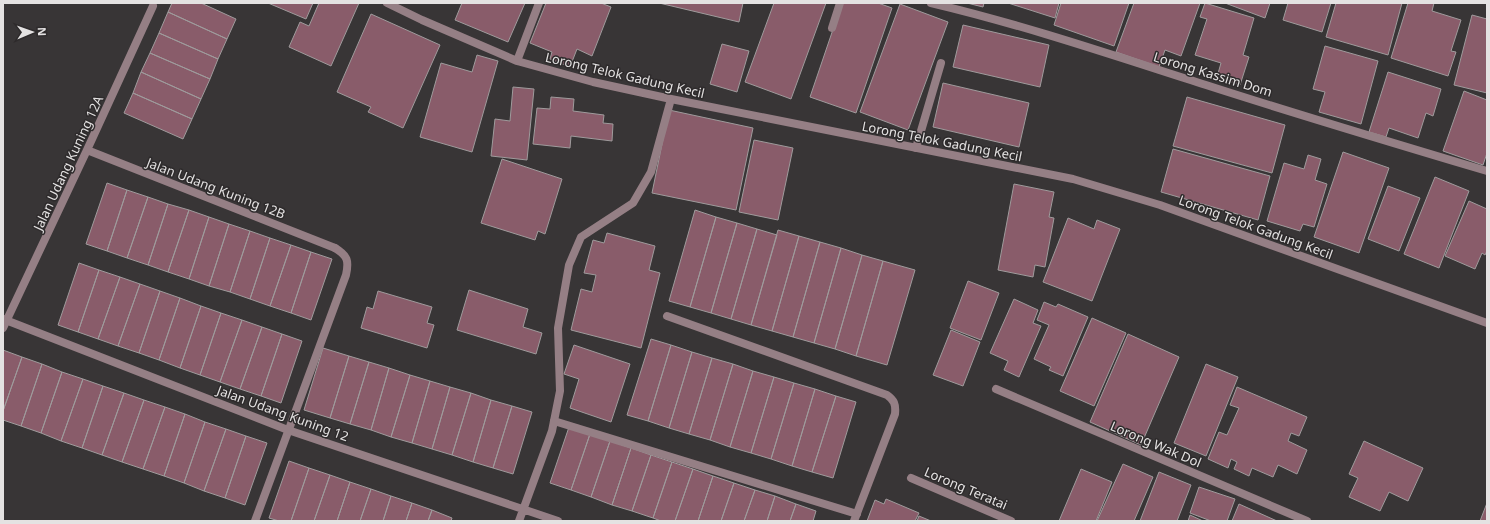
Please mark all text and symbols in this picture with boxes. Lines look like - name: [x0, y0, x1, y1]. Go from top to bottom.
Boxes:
- north arrow: [12, 12, 52, 52]
- text: N: [35, 27, 50, 36]
- street label: Lorong Kassim Dom: [1151, 47, 1275, 101]
- street label: Lorong Telok Gadung Kecil: [544, 48, 706, 102]
- street label: Jalan Udang Kuning 12A: [28, 92, 108, 235]
- street label: Lorong Telok Gadung Kecil: [860, 117, 1024, 165]
- street label: Jalan Udang Kuning 12B: [142, 152, 288, 223]
- street label: Lorong Telok Gadung Kecil: [1176, 191, 1336, 263]
- street label: Jalan Udang Kuning 12: [213, 380, 351, 445]
- street label: Lorong Wak Dol: [1108, 417, 1204, 471]
- street label: Lorong Teratai: [922, 462, 1010, 514]

